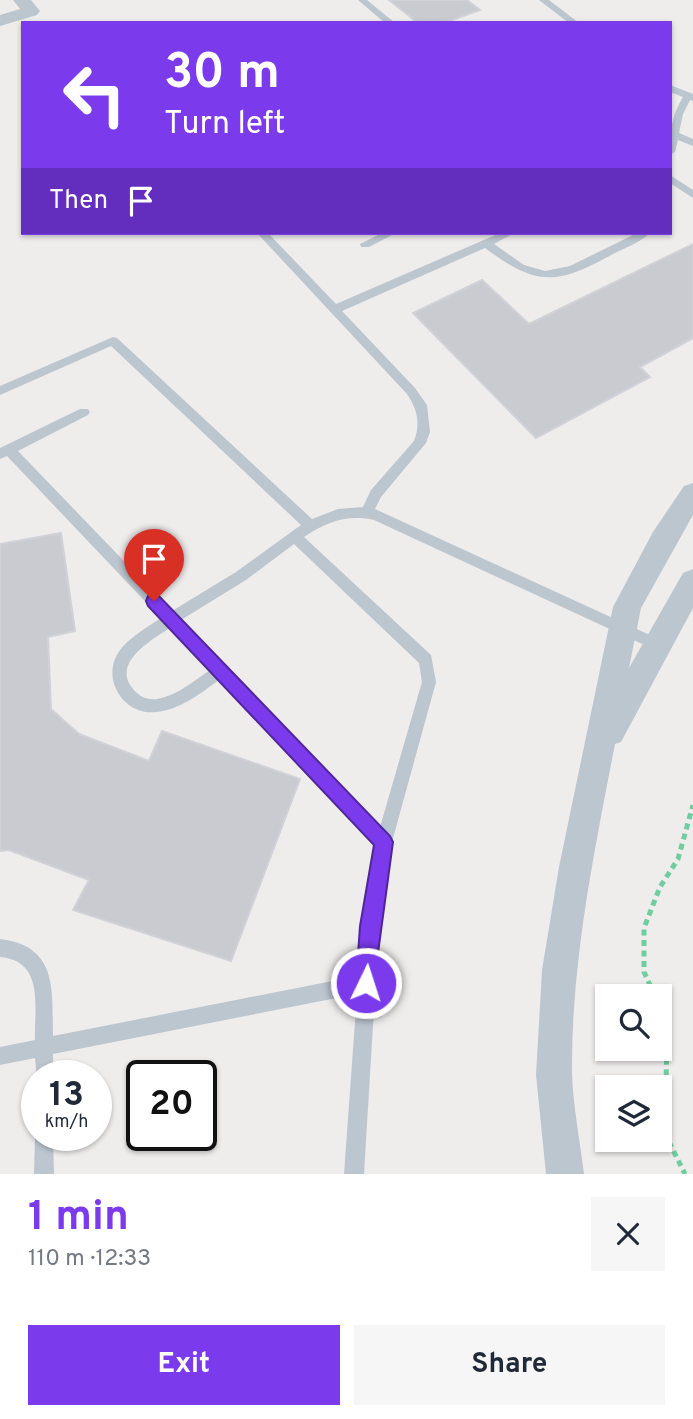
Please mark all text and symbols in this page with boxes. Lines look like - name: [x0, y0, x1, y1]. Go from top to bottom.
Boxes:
- text: 30 m: [164, 44, 280, 106]
- icon: left: [49, 49, 140, 140]
- text: Turn left: [164, 105, 285, 145]
- icon: arrive: [122, 182, 160, 220]
- text: Then: [49, 185, 108, 218]
- pin: [124, 529, 184, 601]
- icon: arrive: [135, 540, 173, 578]
- position arrow: [329, 946, 403, 1020]
- map controls: [595, 984, 672, 1152]
- button: search: [595, 984, 672, 1061]
- speed limit sign: 20: [126, 1060, 217, 1151]
- text: 13: [49, 1074, 84, 1118]
- button: layers: [595, 1075, 672, 1152]
- text: km/h: [45, 1111, 88, 1134]
- text: 1 min: [28, 1192, 129, 1245]
- button: close: [591, 1197, 665, 1271]
- text: 110 m · 12:33: [28, 1245, 151, 1274]
- button: Exit: [28, 1325, 340, 1405]
- button: Share: [354, 1325, 665, 1405]

